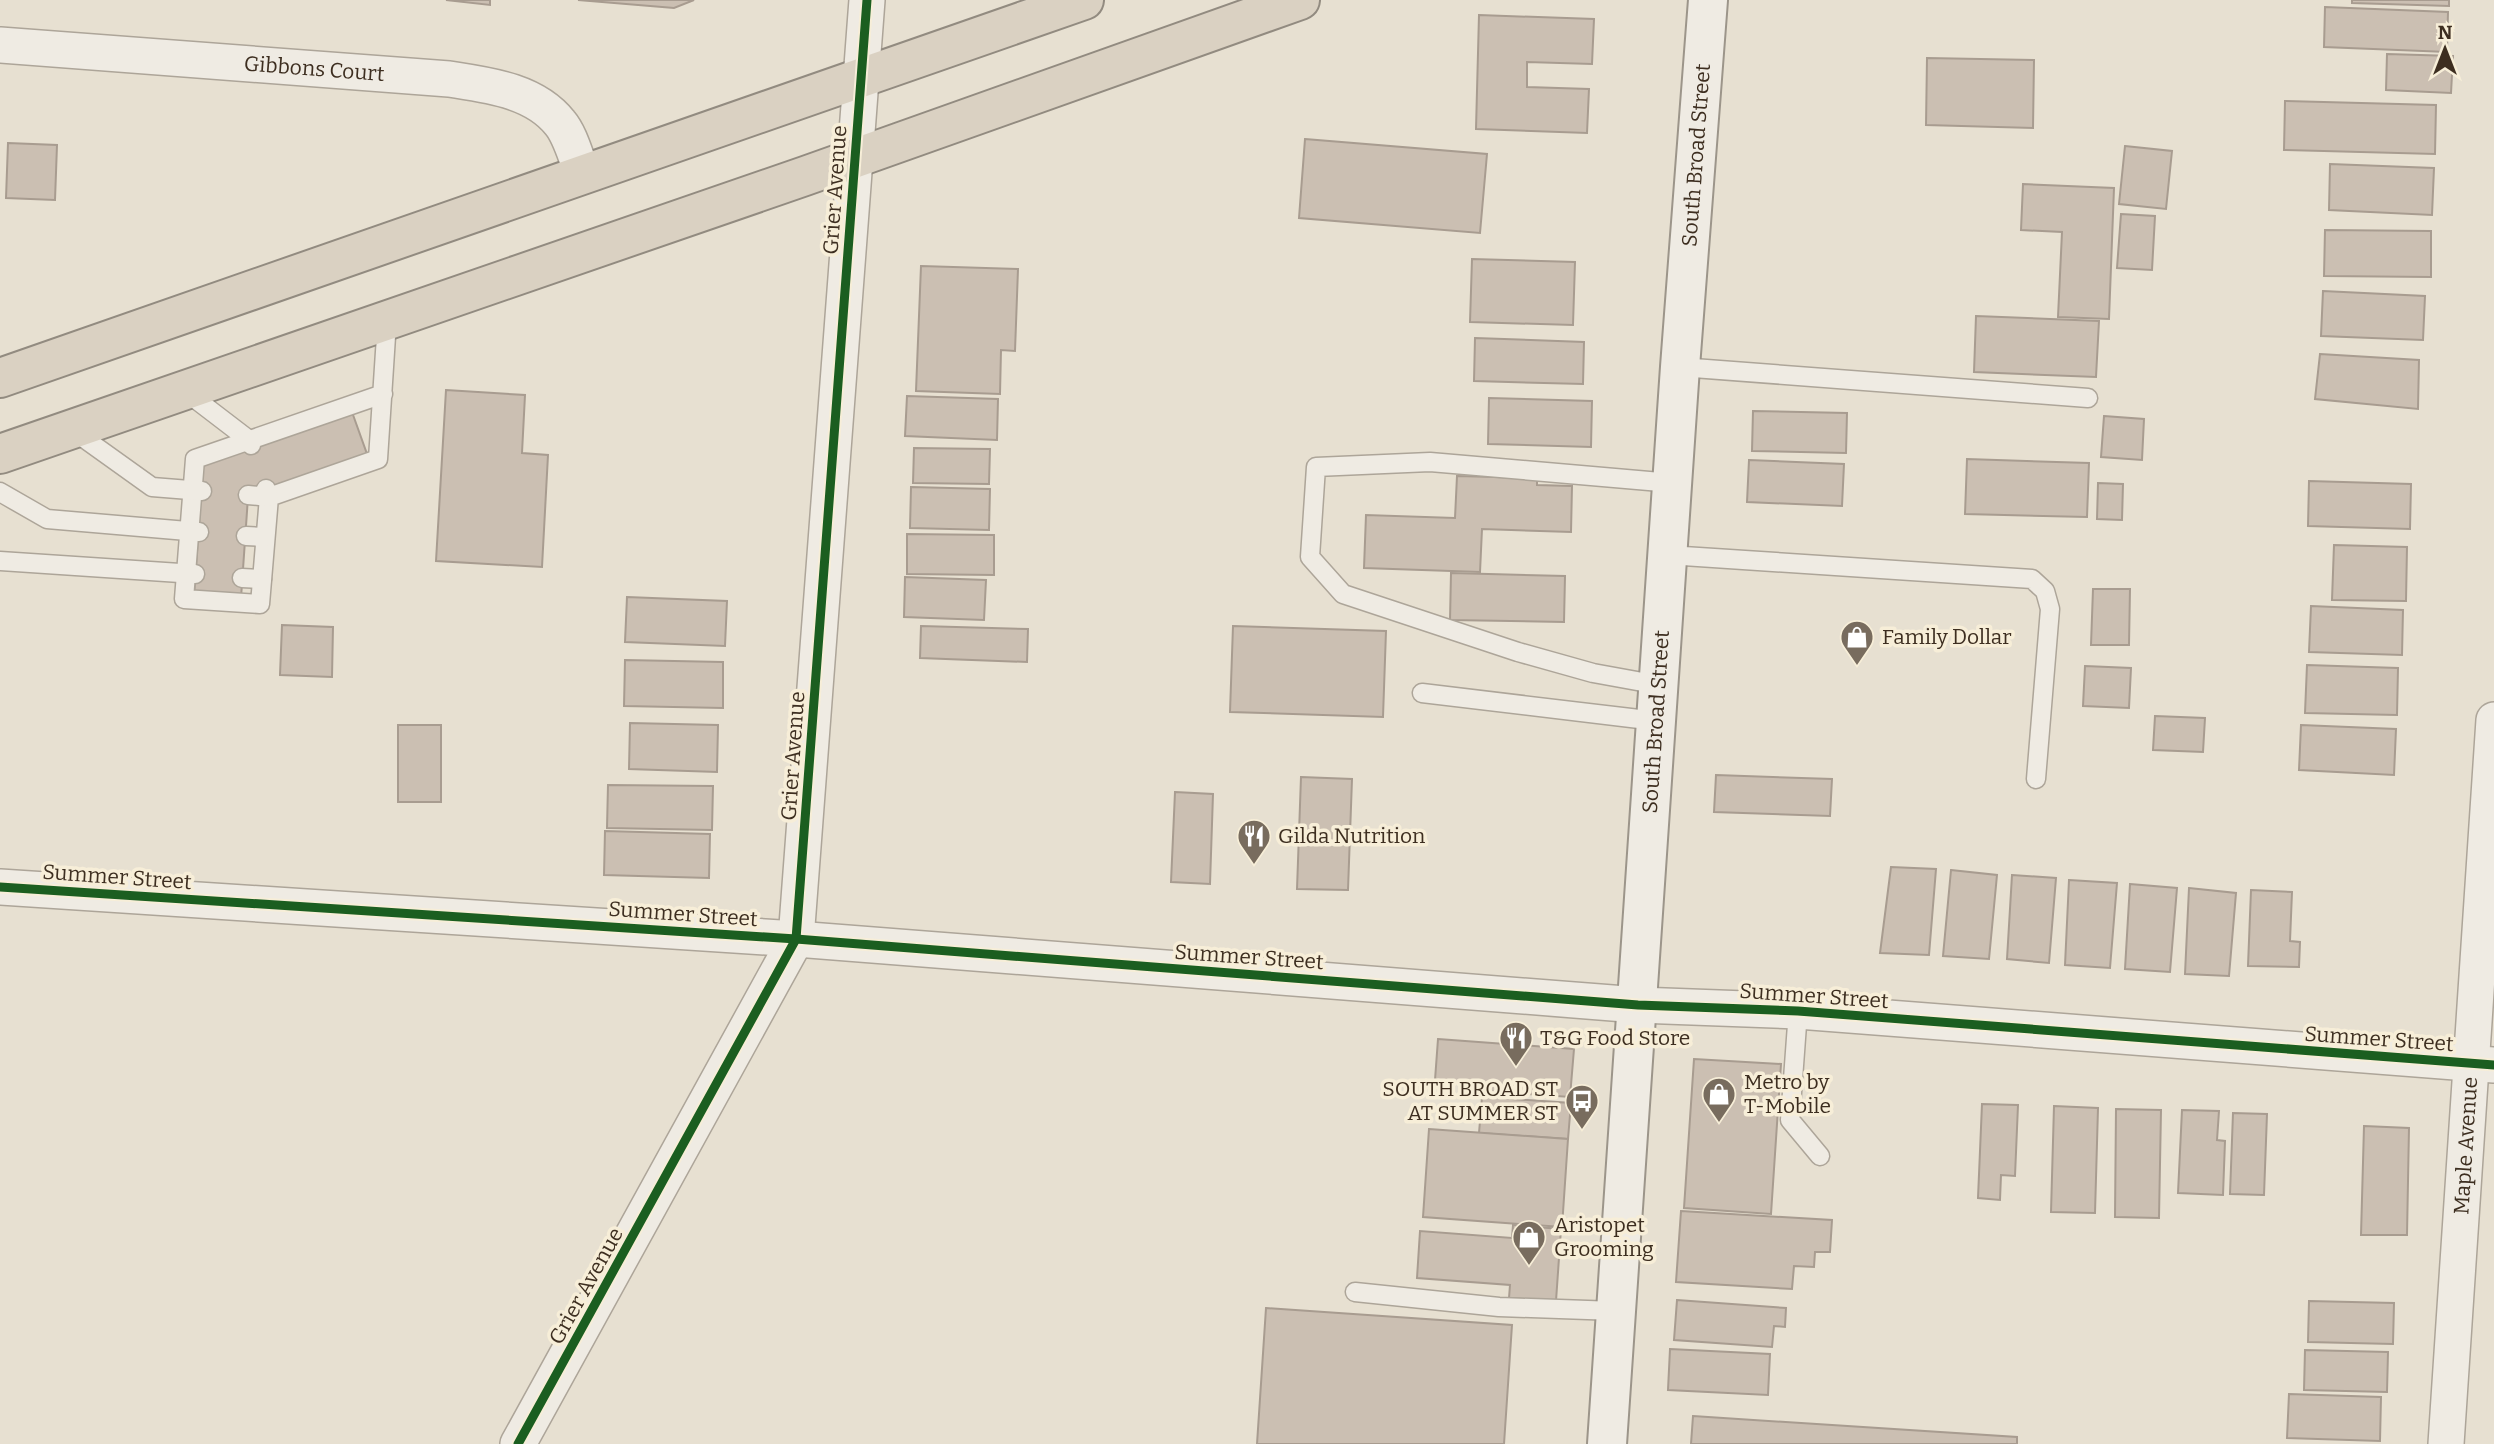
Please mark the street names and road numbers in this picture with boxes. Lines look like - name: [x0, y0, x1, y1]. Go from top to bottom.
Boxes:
- street label: Gibbons Court: [243, 51, 386, 87]
- street label: South Broad Street: [1676, 62, 1716, 248]
- street label: Grier Avenue: [818, 124, 852, 256]
- street label: South Broad Street: [1637, 629, 1675, 814]
- street label: Grier Avenue: [776, 690, 810, 822]
- street label: Summer Street: [41, 859, 193, 895]
- street label: Summer Street: [607, 896, 759, 932]
- street label: Summer Street: [1173, 939, 1325, 975]
- street label: Summer Street: [1738, 978, 1890, 1014]
- street label: Summer Street: [2303, 1021, 2455, 1057]
- street label: Maple Avenue: [2448, 1076, 2483, 1215]
- street label: Grier Avenue: [543, 1223, 629, 1349]

